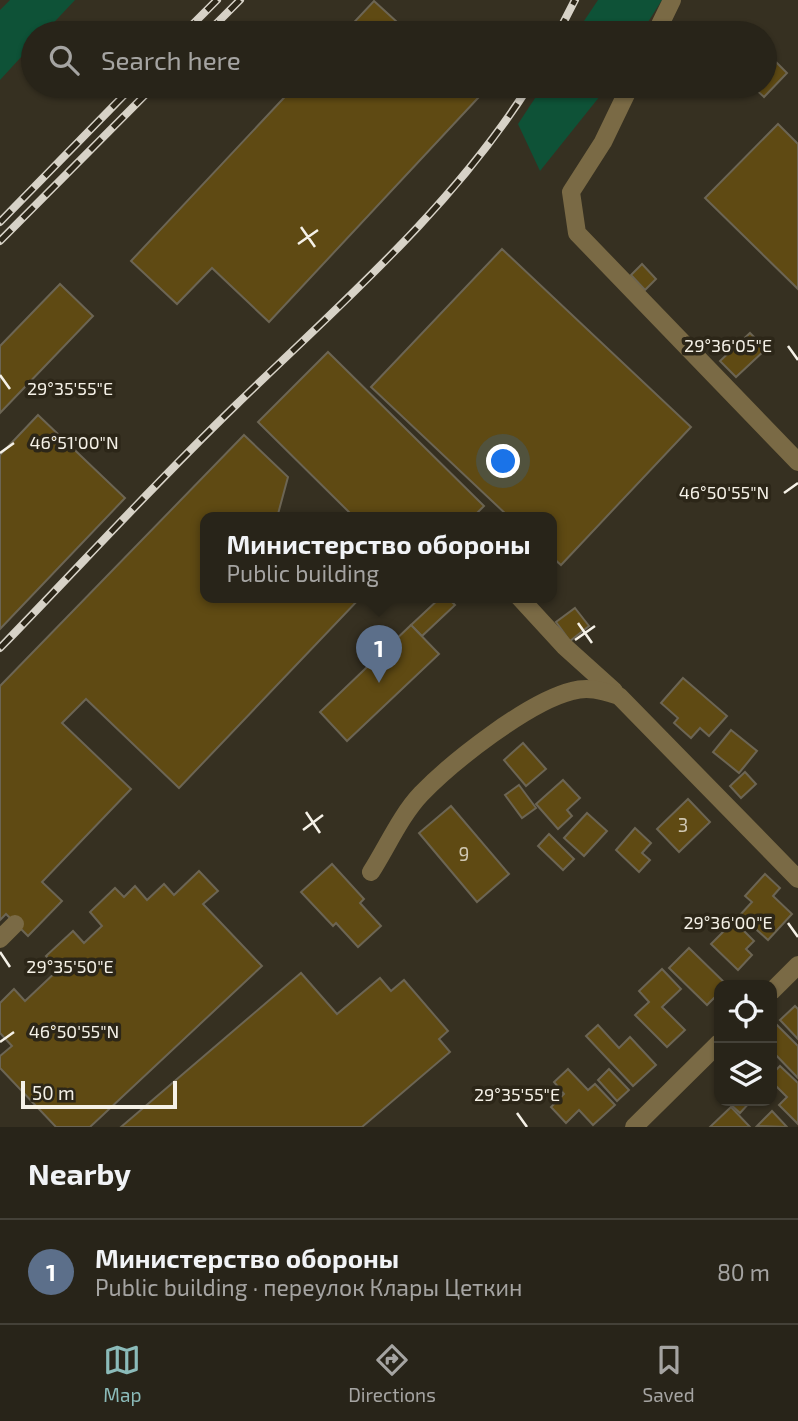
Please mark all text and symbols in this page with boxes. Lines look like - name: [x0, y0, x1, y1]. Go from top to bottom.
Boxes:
- search box: [21, 21, 777, 98]
- icon: search: [45, 41, 83, 79]
- text: Search here: [101, 44, 241, 75]
- text: 29°36'05"E: [684, 334, 772, 356]
- text: 29°35'55"E: [27, 377, 113, 399]
- text: 46°51'00"N: [29, 431, 119, 453]
- your location: [486, 444, 520, 478]
- text: 46°50'55"N: [679, 481, 769, 503]
- popup: [200, 512, 557, 603]
- text: Министерство обороны: [226, 528, 531, 559]
- text: Public building: [226, 559, 379, 587]
- pin: 1: [356, 625, 402, 683]
- house number: 3: [678, 813, 688, 836]
- house number: 9: [459, 842, 469, 865]
- text: 29°36'00"E: [683, 911, 773, 933]
- text: 29°35'50"E: [26, 955, 114, 977]
- map controls: [714, 980, 777, 1106]
- button: locate: [714, 980, 777, 1043]
- text: 46°50'55"N: [29, 1020, 119, 1042]
- button: layers: [714, 1043, 777, 1106]
- scale bar: [21, 1078, 177, 1110]
- text: 50 m: [32, 1081, 75, 1104]
- text: 29°35'55"E: [474, 1083, 560, 1105]
- text: Nearby: [28, 1155, 131, 1191]
- text: Министерство обороны: [95, 1242, 399, 1273]
- text: 1: [46, 1258, 56, 1286]
- text: 80 m: [717, 1258, 770, 1286]
- text: Public building · переулок Клары Цеткин: [95, 1273, 522, 1301]
- tab: Map: [103, 1341, 141, 1406]
- tab: Directions: [348, 1341, 436, 1406]
- tab: Saved: [642, 1341, 695, 1406]

